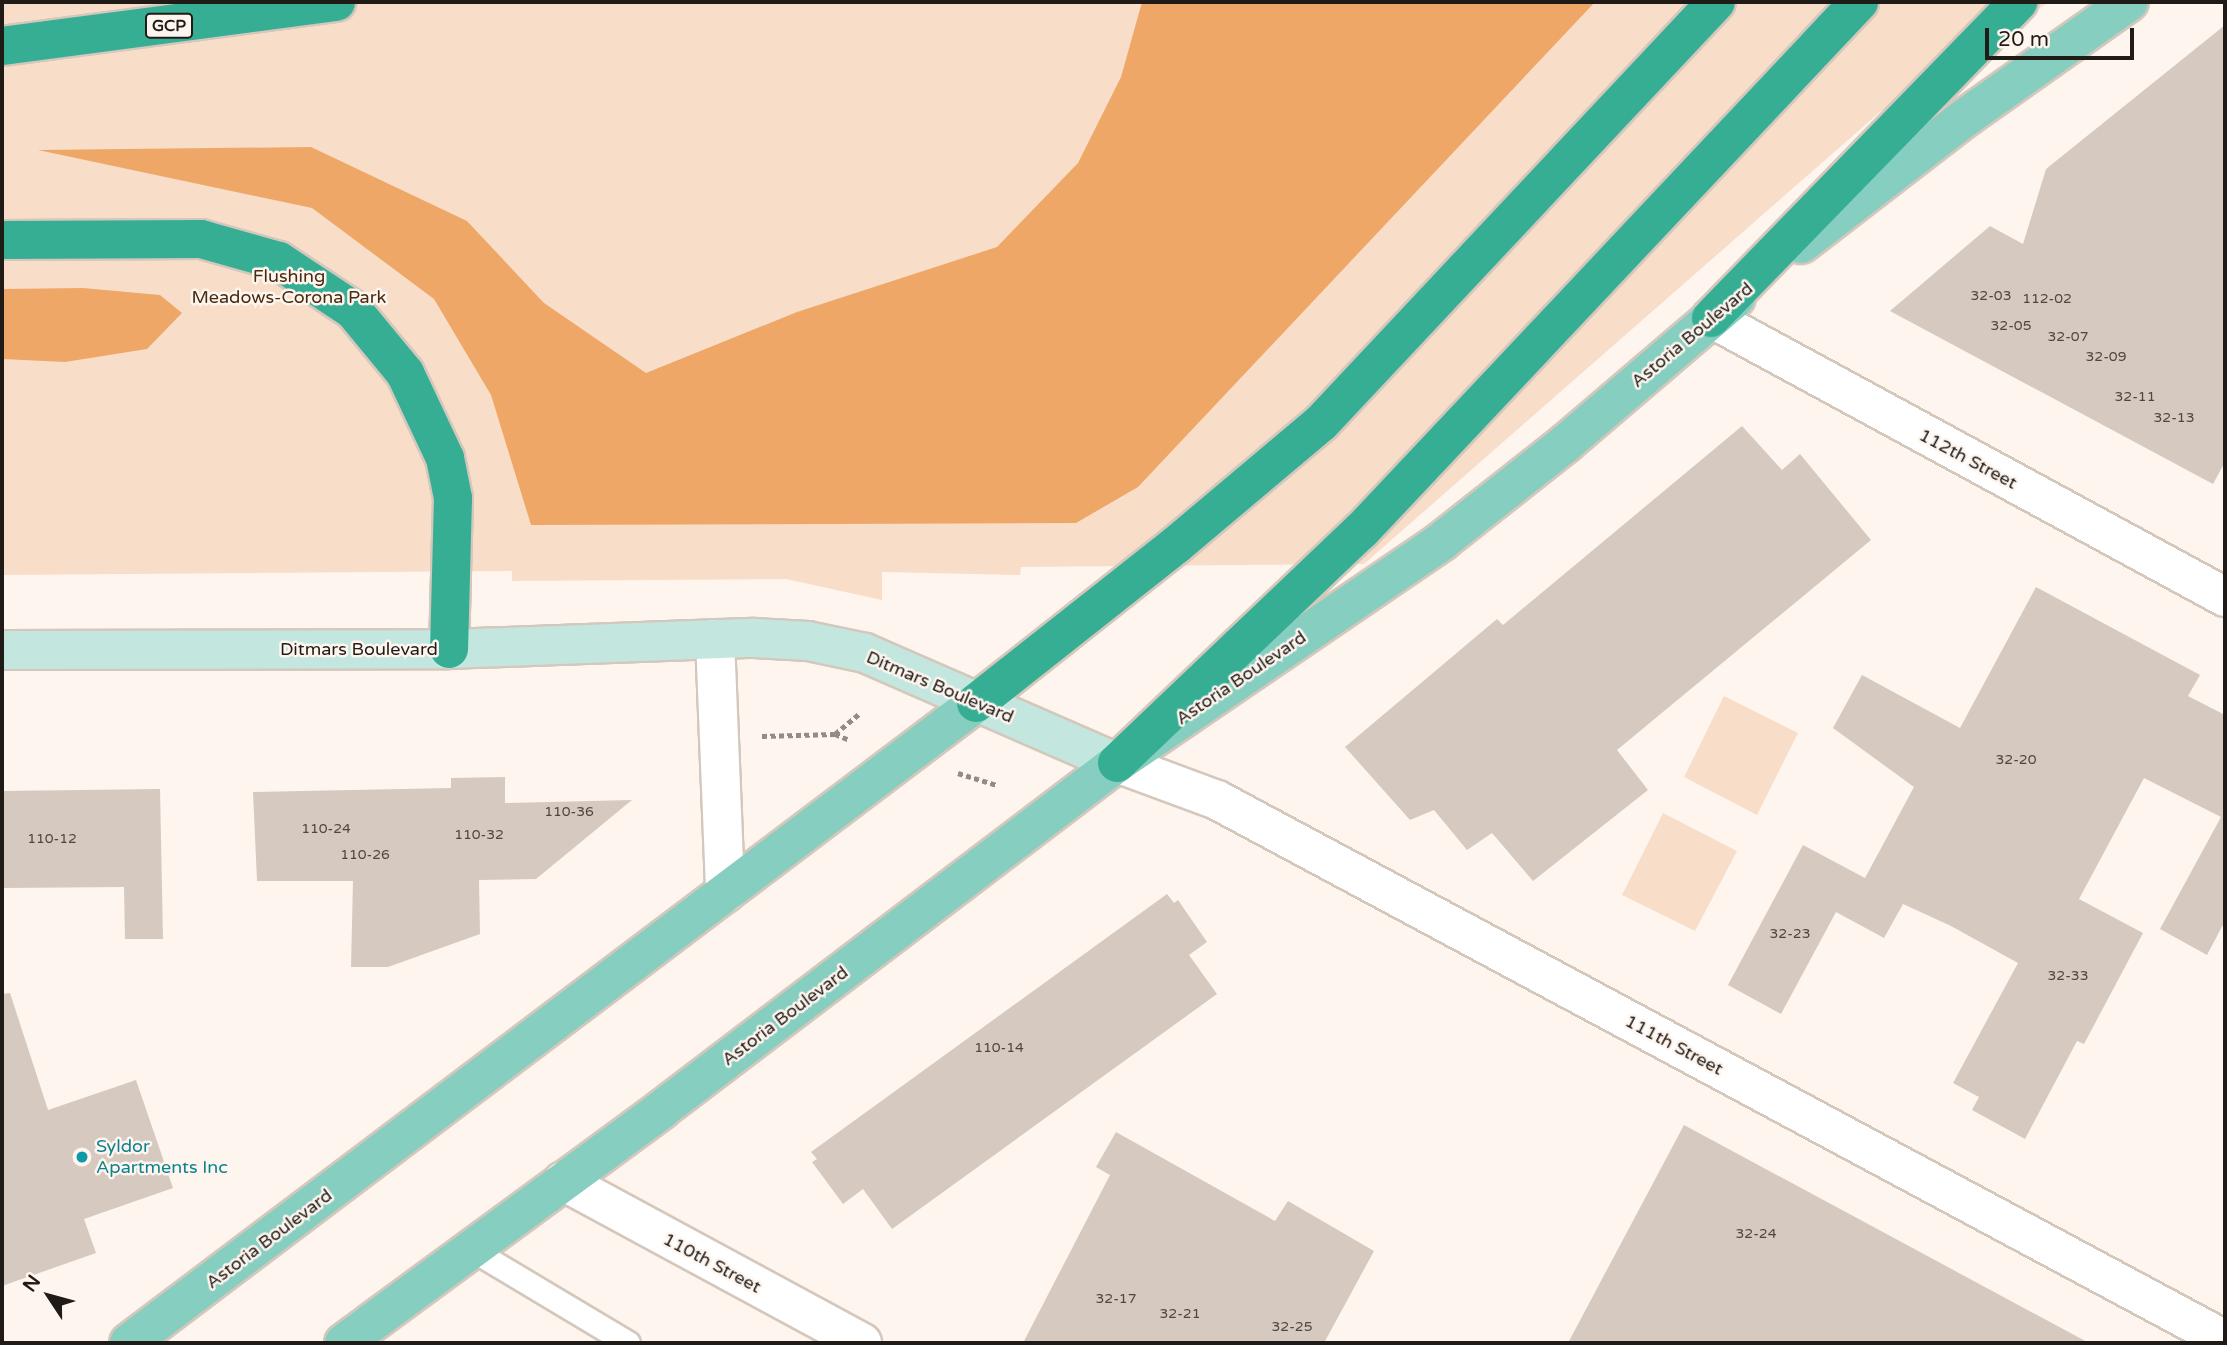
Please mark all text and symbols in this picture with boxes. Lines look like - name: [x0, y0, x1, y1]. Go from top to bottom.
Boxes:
- road number: GCP: [144, 14, 194, 38]
- scale bar: [1989, 14, 2138, 58]
- text: 20 m: [1998, 27, 2049, 52]
- park label: Flushing Meadows-Corona Park: [192, 266, 386, 308]
- street label: Astoria Boulevard: [1627, 278, 1757, 392]
- house number: 32-03: [1971, 288, 2011, 304]
- house number: 112-02: [2022, 291, 2072, 307]
- house number: 32-05: [1991, 318, 2031, 334]
- house number: 32-07: [2048, 329, 2088, 345]
- house number: 32-09: [2086, 349, 2126, 365]
- house number: 32-11: [2115, 389, 2155, 405]
- house number: 32-13: [2154, 410, 2194, 426]
- street label: 112th Street: [1915, 424, 2021, 494]
- street label: Astoria Boulevard: [1172, 626, 1310, 730]
- street label: Ditmars Boulevard: [280, 638, 438, 660]
- street label: Ditmars Boulevard: [863, 646, 1017, 728]
- house number: 32-20: [1996, 752, 2036, 768]
- house number: 110-36: [544, 804, 594, 820]
- house number: 110-24: [301, 821, 351, 837]
- house number: 110-32: [454, 827, 504, 843]
- house number: 110-12: [27, 831, 77, 847]
- house number: 110-26: [340, 847, 390, 863]
- house number: 32-23: [1770, 926, 1810, 942]
- street label: Astoria Boulevard: [718, 962, 852, 1070]
- house number: 32-33: [2048, 968, 2088, 984]
- street label: 111th Street: [1621, 1010, 1727, 1080]
- house number: 110-14: [974, 1040, 1024, 1056]
- place label: Syldor Apartments Inc: [96, 1136, 228, 1178]
- marker: Syldor Apartments Inc: [74, 1149, 90, 1165]
- street label: Astoria Boulevard: [202, 1185, 336, 1293]
- house number: 32-24: [1736, 1226, 1776, 1242]
- street label: 110th Street: [659, 1228, 765, 1298]
- north arrow: [14, 1261, 84, 1331]
- text: N: [19, 1271, 45, 1296]
- house number: 32-17: [1096, 1291, 1136, 1307]
- house number: 32-21: [1160, 1306, 1200, 1322]
- house number: 32-25: [1272, 1319, 1312, 1335]

